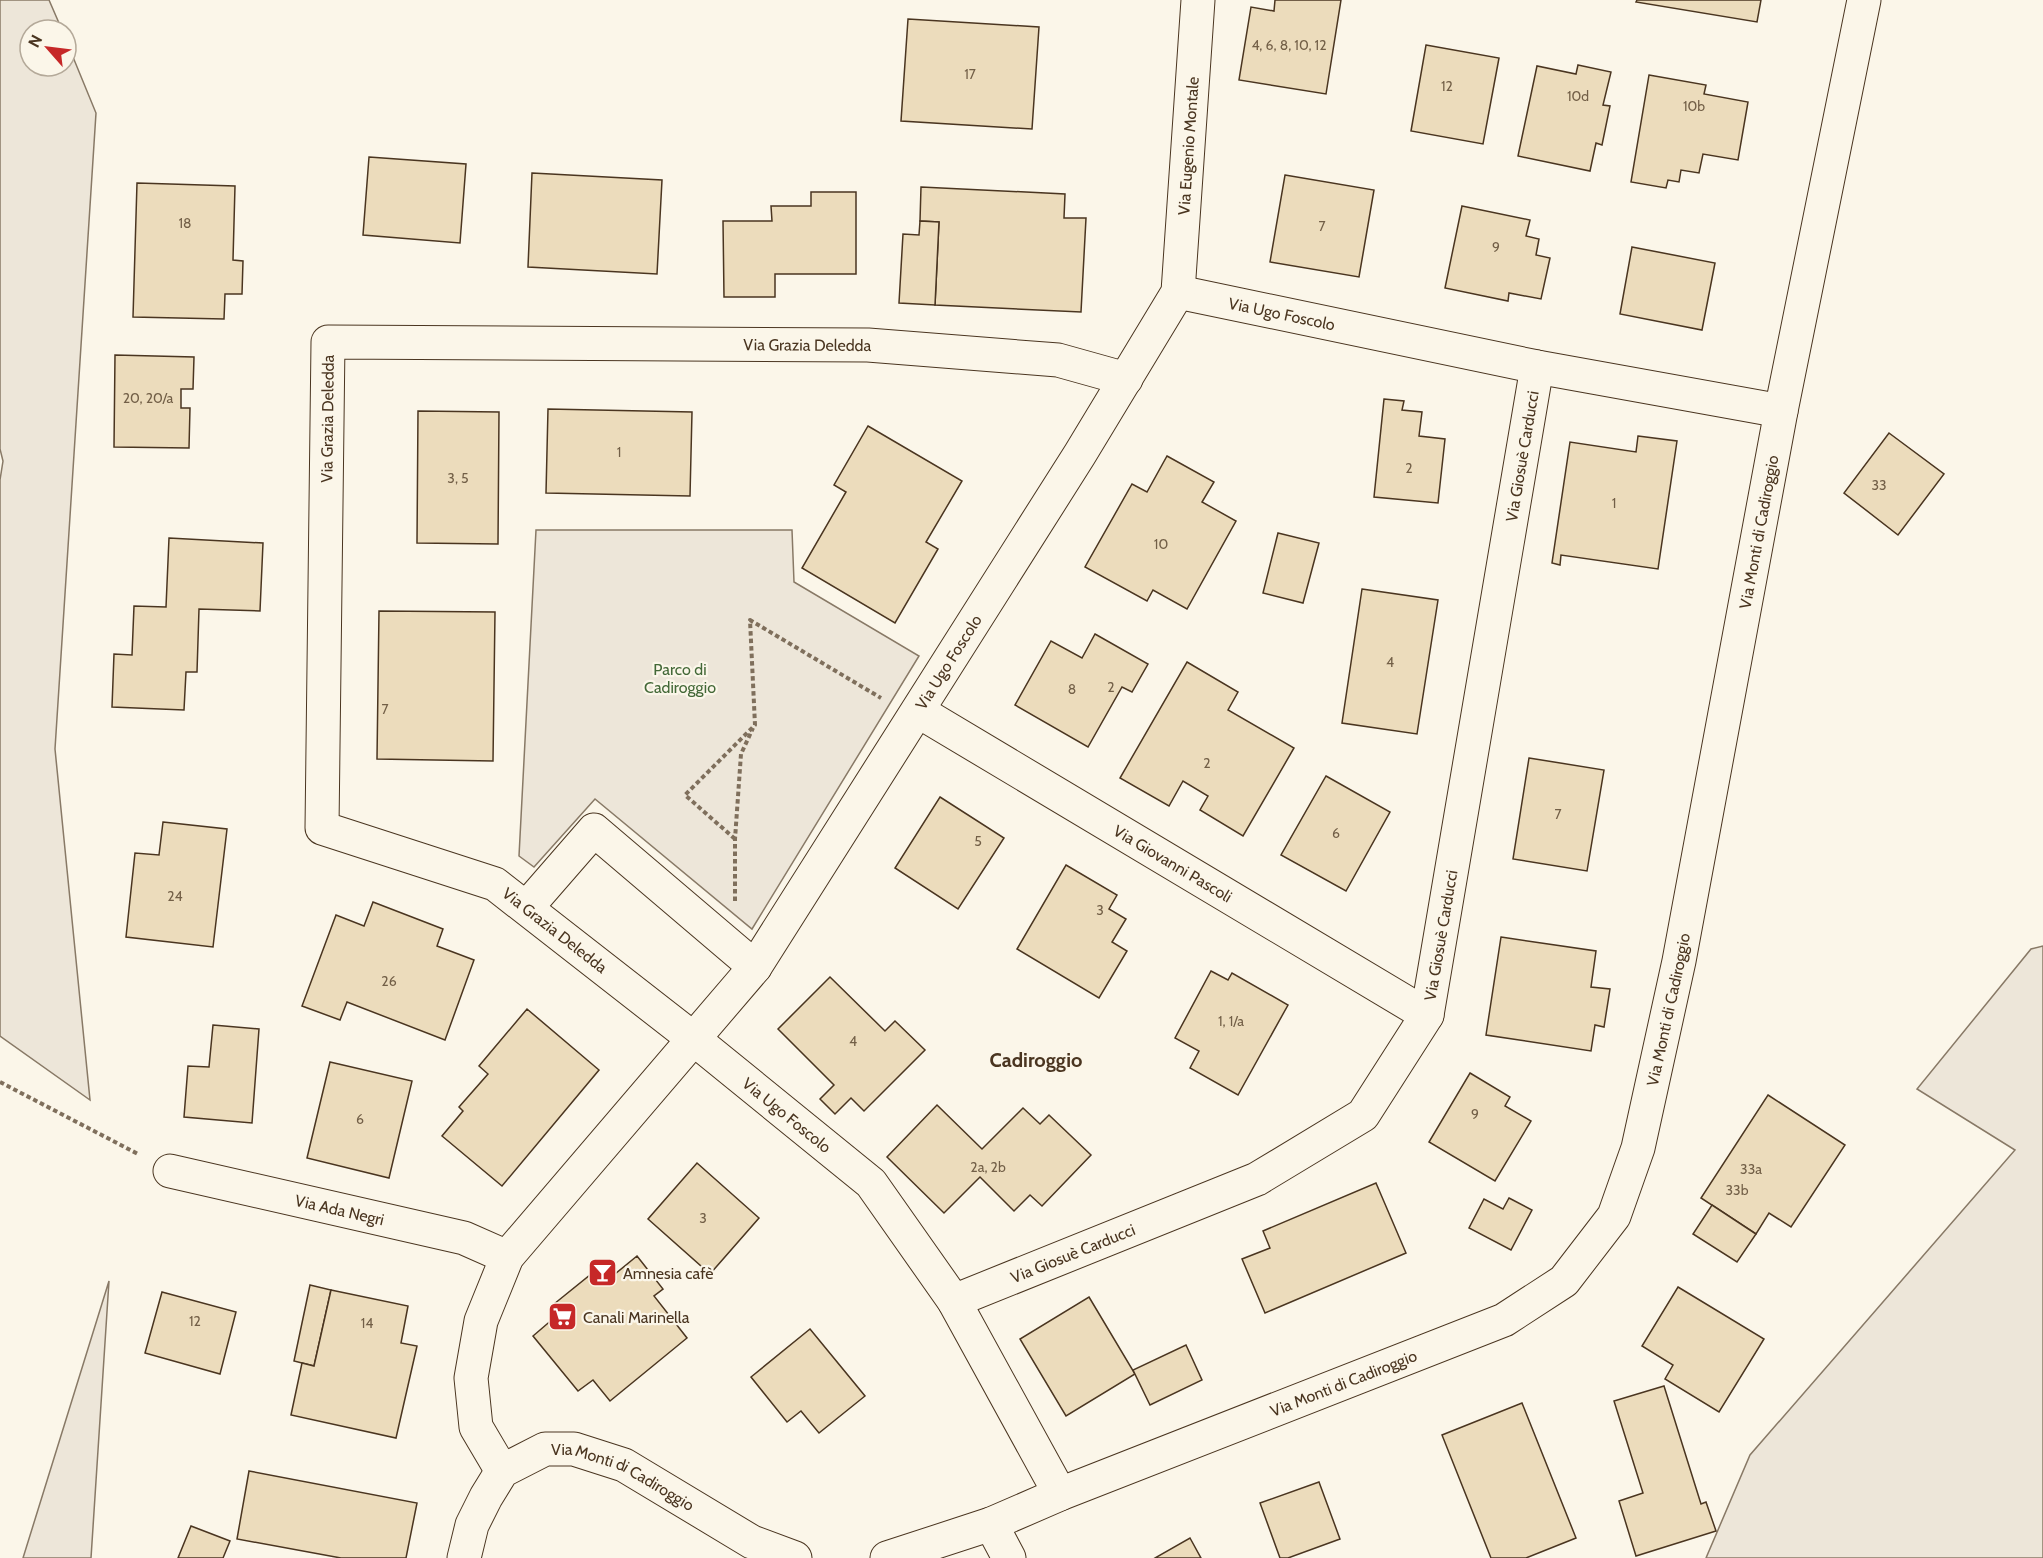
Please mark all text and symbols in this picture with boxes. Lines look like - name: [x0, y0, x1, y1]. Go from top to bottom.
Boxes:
- north arrow: [18, 18, 78, 78]
- text: N: [24, 32, 46, 51]
- house number: 4, 6, 8, 10, 12: [1252, 36, 1326, 54]
- house number: 17: [964, 65, 976, 83]
- street label: Via Eugenio Montale: [1174, 76, 1203, 216]
- house number: 12: [1441, 77, 1453, 95]
- house number: 10d: [1567, 87, 1589, 105]
- house number: 10b: [1683, 97, 1705, 115]
- house number: 18: [178, 214, 192, 232]
- house number: 7: [1318, 217, 1326, 235]
- house number: 9: [1492, 238, 1500, 256]
- street label: Via Ugo Foscolo: [1227, 294, 1337, 335]
- street label: Via Grazia Deledda: [743, 335, 872, 355]
- street label: Via Grazia Deledda: [317, 354, 338, 483]
- house number: 20, 20/a: [123, 389, 174, 407]
- street label: Via Giosuè Carducci: [1502, 389, 1543, 523]
- house number: 1: [617, 443, 621, 461]
- street label: Via Monti di Cadiroggio: [1735, 453, 1783, 610]
- house number: 2: [1405, 459, 1413, 477]
- house number: 3, 5: [447, 469, 469, 487]
- house number: 33: [1871, 476, 1887, 494]
- house number: 1: [1612, 494, 1616, 512]
- house number: 10: [1154, 535, 1168, 553]
- street label: Via Ugo Foscolo: [912, 611, 986, 713]
- house number: 4: [1386, 653, 1394, 671]
- park label: Parco di Cadiroggio: [644, 660, 716, 697]
- house number: 2: [1107, 678, 1115, 696]
- house number: 8: [1068, 680, 1076, 698]
- house number: 7: [381, 700, 389, 718]
- house number: 2: [1203, 754, 1211, 772]
- house number: 7: [1554, 805, 1562, 823]
- street label: Via Giovanni Pascoli: [1110, 821, 1235, 906]
- house number: 6: [1332, 824, 1340, 842]
- house number: 5: [974, 832, 982, 850]
- street label: Via Giosuè Carducci: [1421, 869, 1461, 1002]
- street label: Via Grazia Deledda: [499, 884, 611, 977]
- house number: 24: [167, 887, 183, 905]
- house number: 3: [1096, 901, 1104, 919]
- street label: Via Monti di Cadiroggio: [1643, 931, 1694, 1088]
- house number: 26: [381, 972, 397, 990]
- house number: 1, 1/a: [1218, 1012, 1244, 1030]
- house number: 4: [849, 1032, 857, 1050]
- district label: Cadiroggio: [990, 1048, 1082, 1072]
- street label: Via Ugo Foscolo: [739, 1074, 835, 1157]
- house number: 9: [1471, 1105, 1479, 1123]
- house number: 6: [356, 1110, 364, 1128]
- house number: 2a, 2b: [970, 1158, 1006, 1176]
- house number: 33a: [1740, 1160, 1762, 1178]
- house number: 33b: [1726, 1181, 1749, 1199]
- street label: Via Ada Negri: [293, 1191, 386, 1229]
- house number: 3: [699, 1209, 707, 1227]
- street label: Via Giosuè Carducci: [1008, 1220, 1138, 1287]
- bar icon: Amnesia cafè: [586, 1257, 618, 1289]
- place label: Amnesia cafè: [623, 1264, 714, 1283]
- supermarket icon: Canali Marinella: [546, 1301, 578, 1333]
- place label: Canali Marinella: [583, 1308, 690, 1327]
- house number: 12: [189, 1312, 201, 1330]
- house number: 14: [361, 1314, 373, 1332]
- street label: Via Monti di Cadiroggio: [1267, 1346, 1420, 1421]
- street label: Via Monti di Cadiroggio: [551, 1440, 698, 1515]

